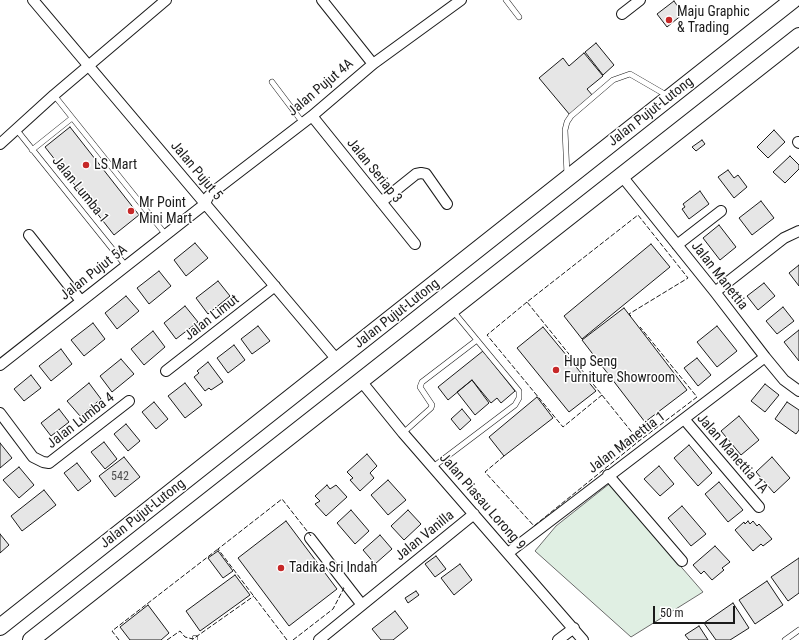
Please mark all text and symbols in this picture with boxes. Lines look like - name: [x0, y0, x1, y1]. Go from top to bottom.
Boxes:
- place label: Maju Graphic & Trading: [677, 4, 750, 36]
- marker: Maju Graphic & Trading: [664, 15, 674, 25]
- street label: Jalan Pujut 4A: [285, 56, 357, 120]
- street label: Jalan Pujut-Lutong: [605, 74, 697, 150]
- street label: Jalan Seriap 3: [343, 135, 405, 207]
- street label: Jalan Pujut 5: [166, 138, 226, 204]
- street label: Jalan Lumba 1: [48, 153, 112, 227]
- place label: LS Mart: [94, 157, 137, 173]
- marker: LS Mart: [81, 160, 91, 170]
- place label: Mr Point Mini Mart: [139, 195, 192, 228]
- marker: Mr Point Mini Mart: [126, 206, 136, 216]
- street label: Jalan Manettia: [687, 238, 751, 314]
- street label: Jalan Pujut 5A: [57, 242, 131, 304]
- street label: Jalan Pujut-Lutong: [351, 276, 443, 352]
- street label: Jalan Limut: [181, 291, 243, 345]
- place label: Hup Seng Furniture Showroom: [564, 354, 675, 386]
- marker: Hup Seng Furniture Showroom: [551, 365, 561, 375]
- street label: Jalan Lumba 4: [44, 390, 118, 452]
- street label: Jalan Manettia 1: [585, 409, 669, 477]
- street label: Jalan Manettia 1A: [693, 411, 771, 497]
- street label: Jalan Piasau Lorong 9: [435, 450, 529, 554]
- house number: 542: [111, 470, 129, 484]
- street label: Jalan Pujut-Lutong: [97, 476, 189, 552]
- street label: Jalan Vanilla: [392, 507, 458, 565]
- place label: Tadika Sri Indah: [289, 560, 377, 576]
- marker: Tadika Sri Indah: [276, 563, 286, 573]
- scale bar: [655, 598, 737, 624]
- text: 50 m: [660, 606, 684, 620]

